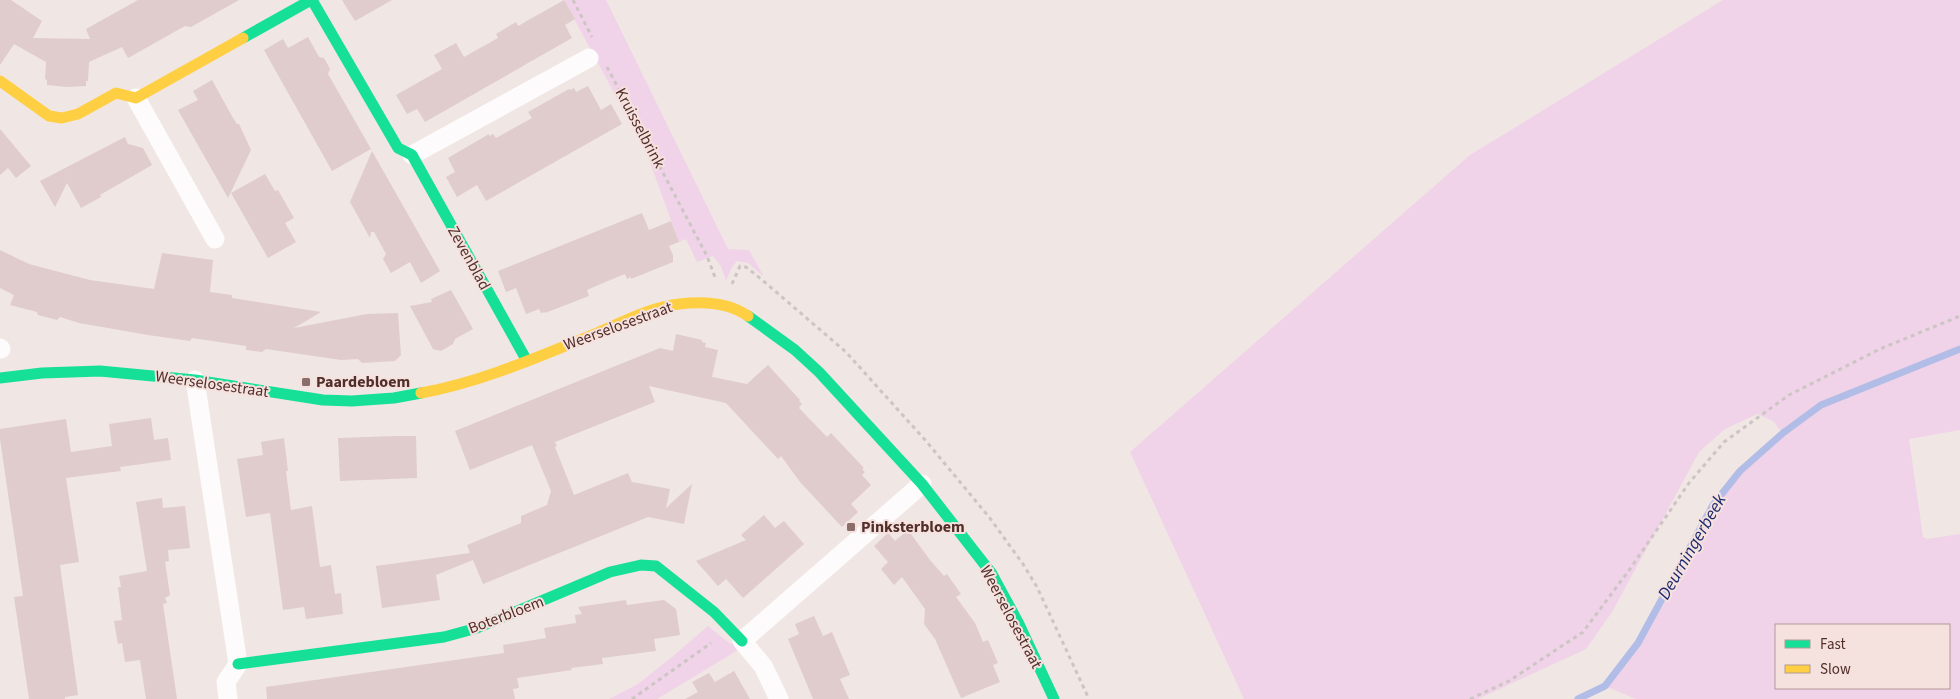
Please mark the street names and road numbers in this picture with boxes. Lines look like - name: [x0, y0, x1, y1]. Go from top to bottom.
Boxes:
- street label: Kruisselbrink: [610, 84, 670, 172]
- street label: Zevenblad: [442, 222, 496, 294]
- street label: Weerselosestraat: [561, 296, 676, 356]
- street label: Weerselosestraat: [154, 365, 271, 403]
- street label: Weerselosestraat: [974, 561, 1048, 673]
- street label: Boterbloem: [465, 591, 547, 639]

